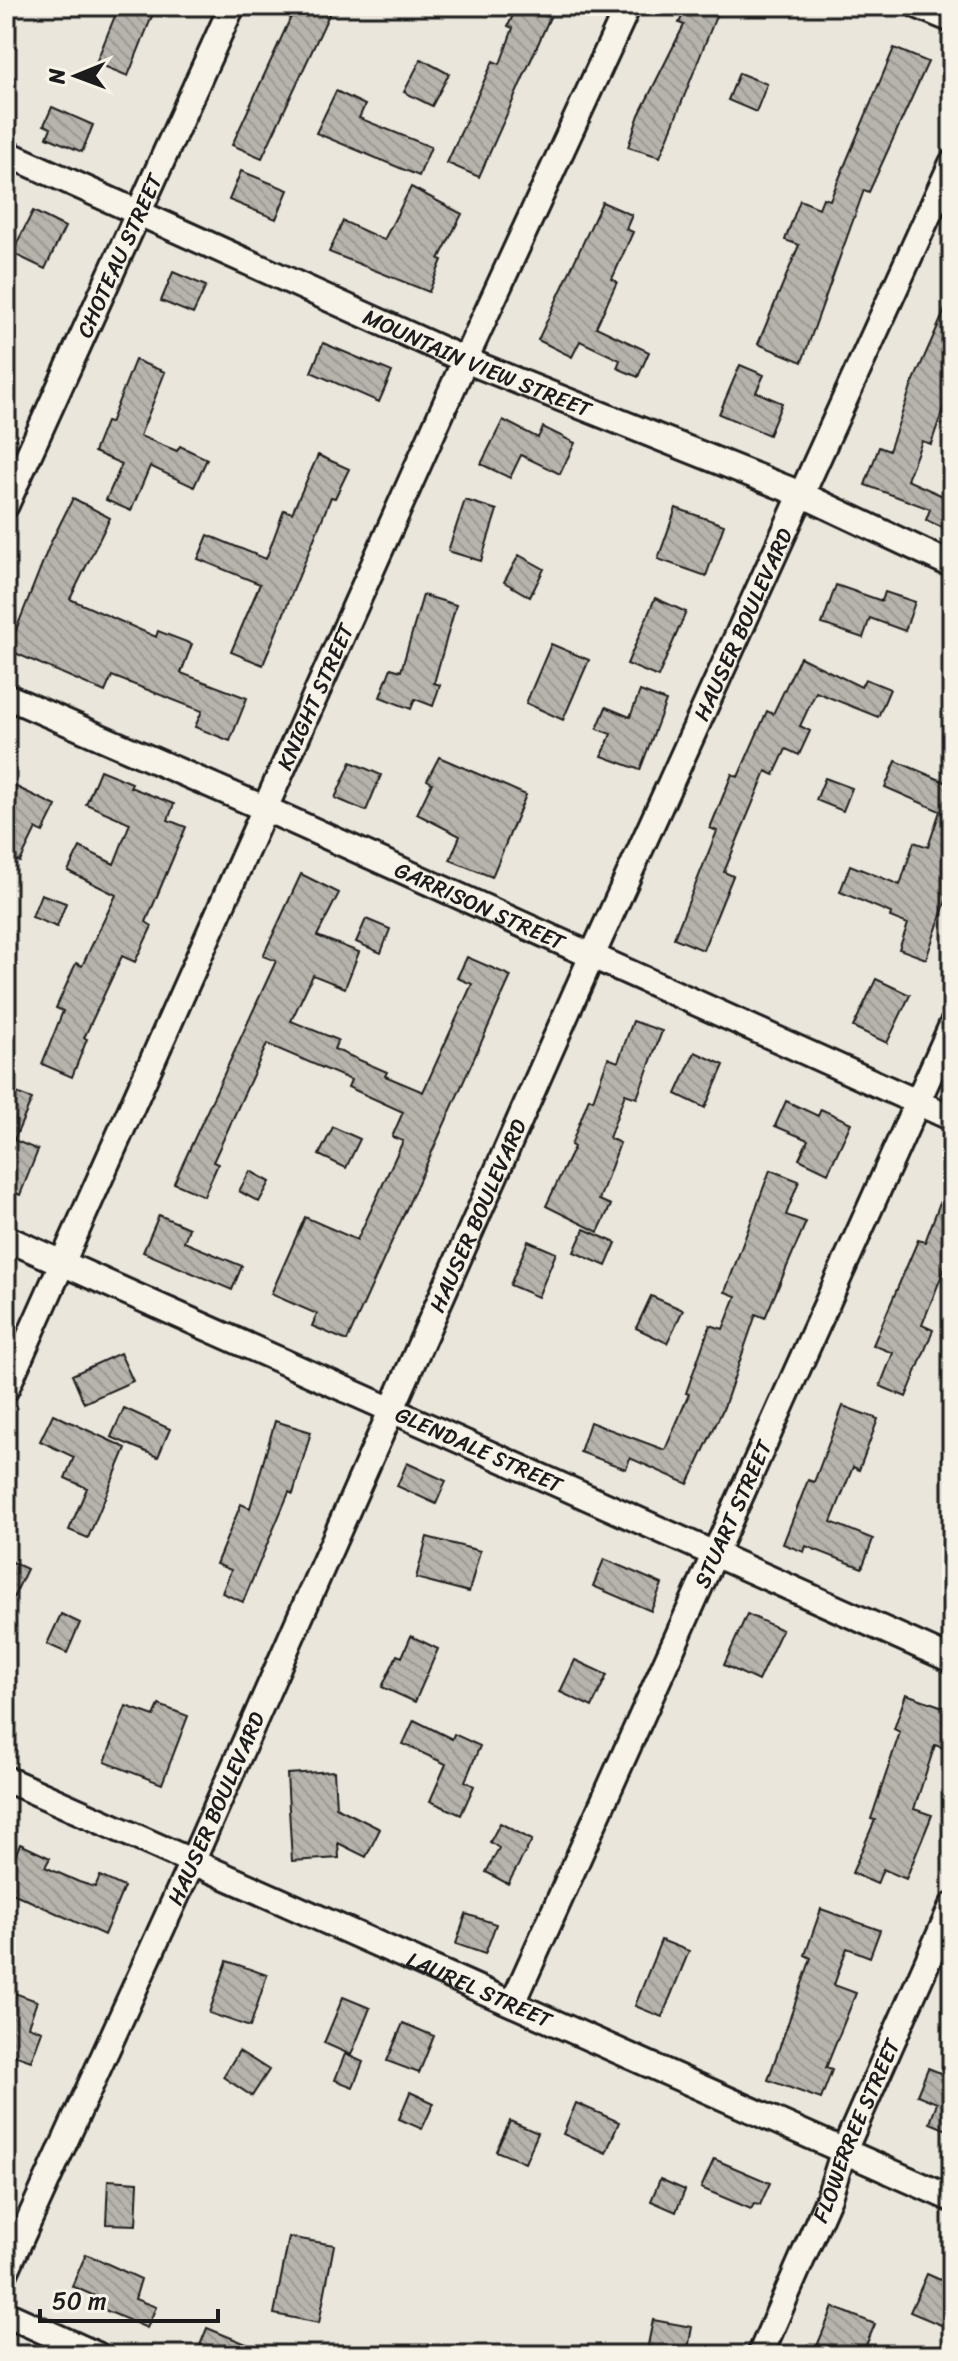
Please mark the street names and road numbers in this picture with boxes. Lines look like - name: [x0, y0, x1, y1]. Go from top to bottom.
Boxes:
- street label: CHOTEAU STREET: [65, 165, 174, 344]
- street label: MOUNTAIN VIEW STREET: [356, 297, 599, 429]
- street label: HAUSER BOULEVARD: [682, 522, 804, 727]
- street label: KNIGHT STREET: [265, 616, 365, 777]
- street label: GARRISON STREET: [388, 850, 572, 962]
- street label: HAUSER BOULEVARD: [418, 1113, 538, 1319]
- street label: GLENDALE STREET: [389, 1395, 570, 1504]
- street label: STUART STREET: [683, 1433, 784, 1595]
- street label: HAUSER BOULEVARD: [156, 1705, 276, 1912]
- street label: LAUREL STREET: [400, 1940, 560, 2040]
- street label: FLOWERREE STREET: [801, 2032, 912, 2229]

